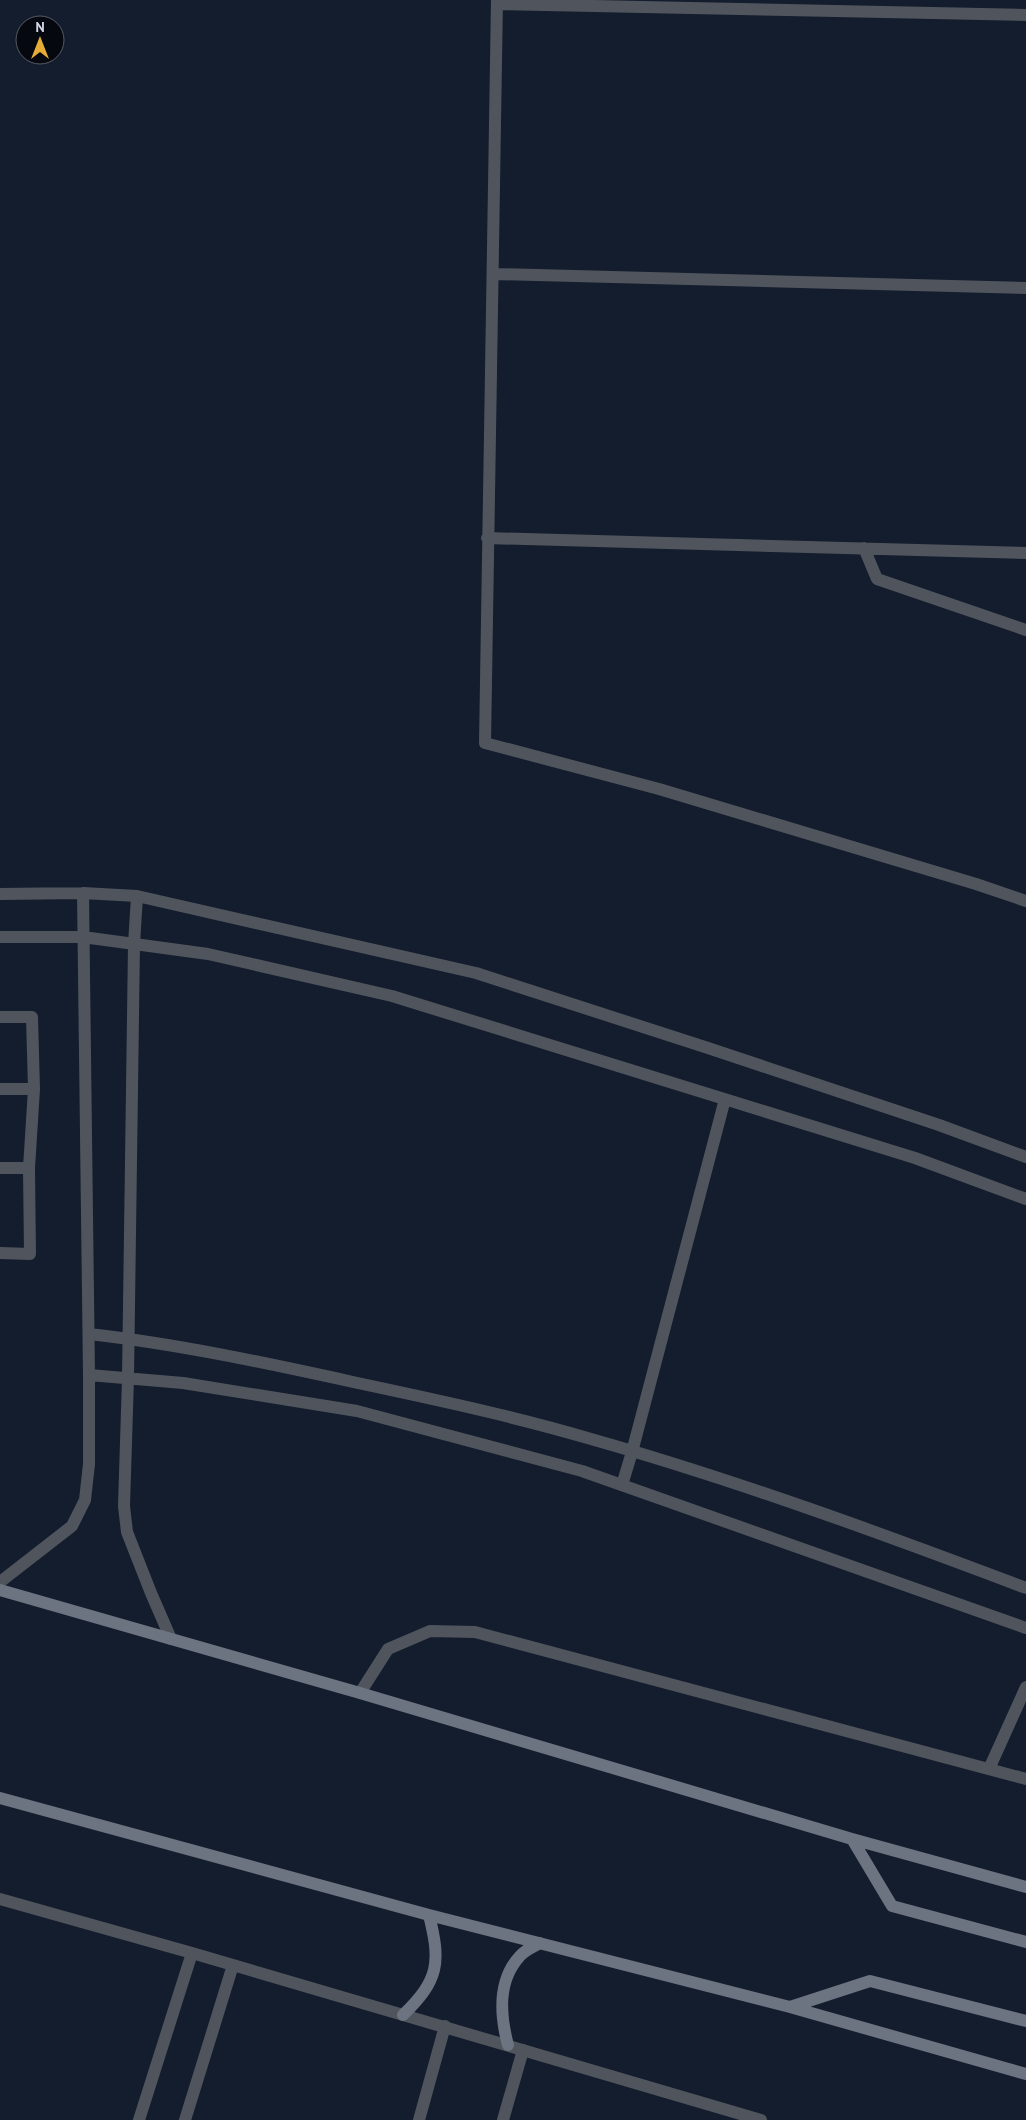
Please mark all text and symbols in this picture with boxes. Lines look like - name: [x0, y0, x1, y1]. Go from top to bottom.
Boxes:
- north arrow: [15, 15, 65, 65]
- text: N: [35, 18, 45, 36]

